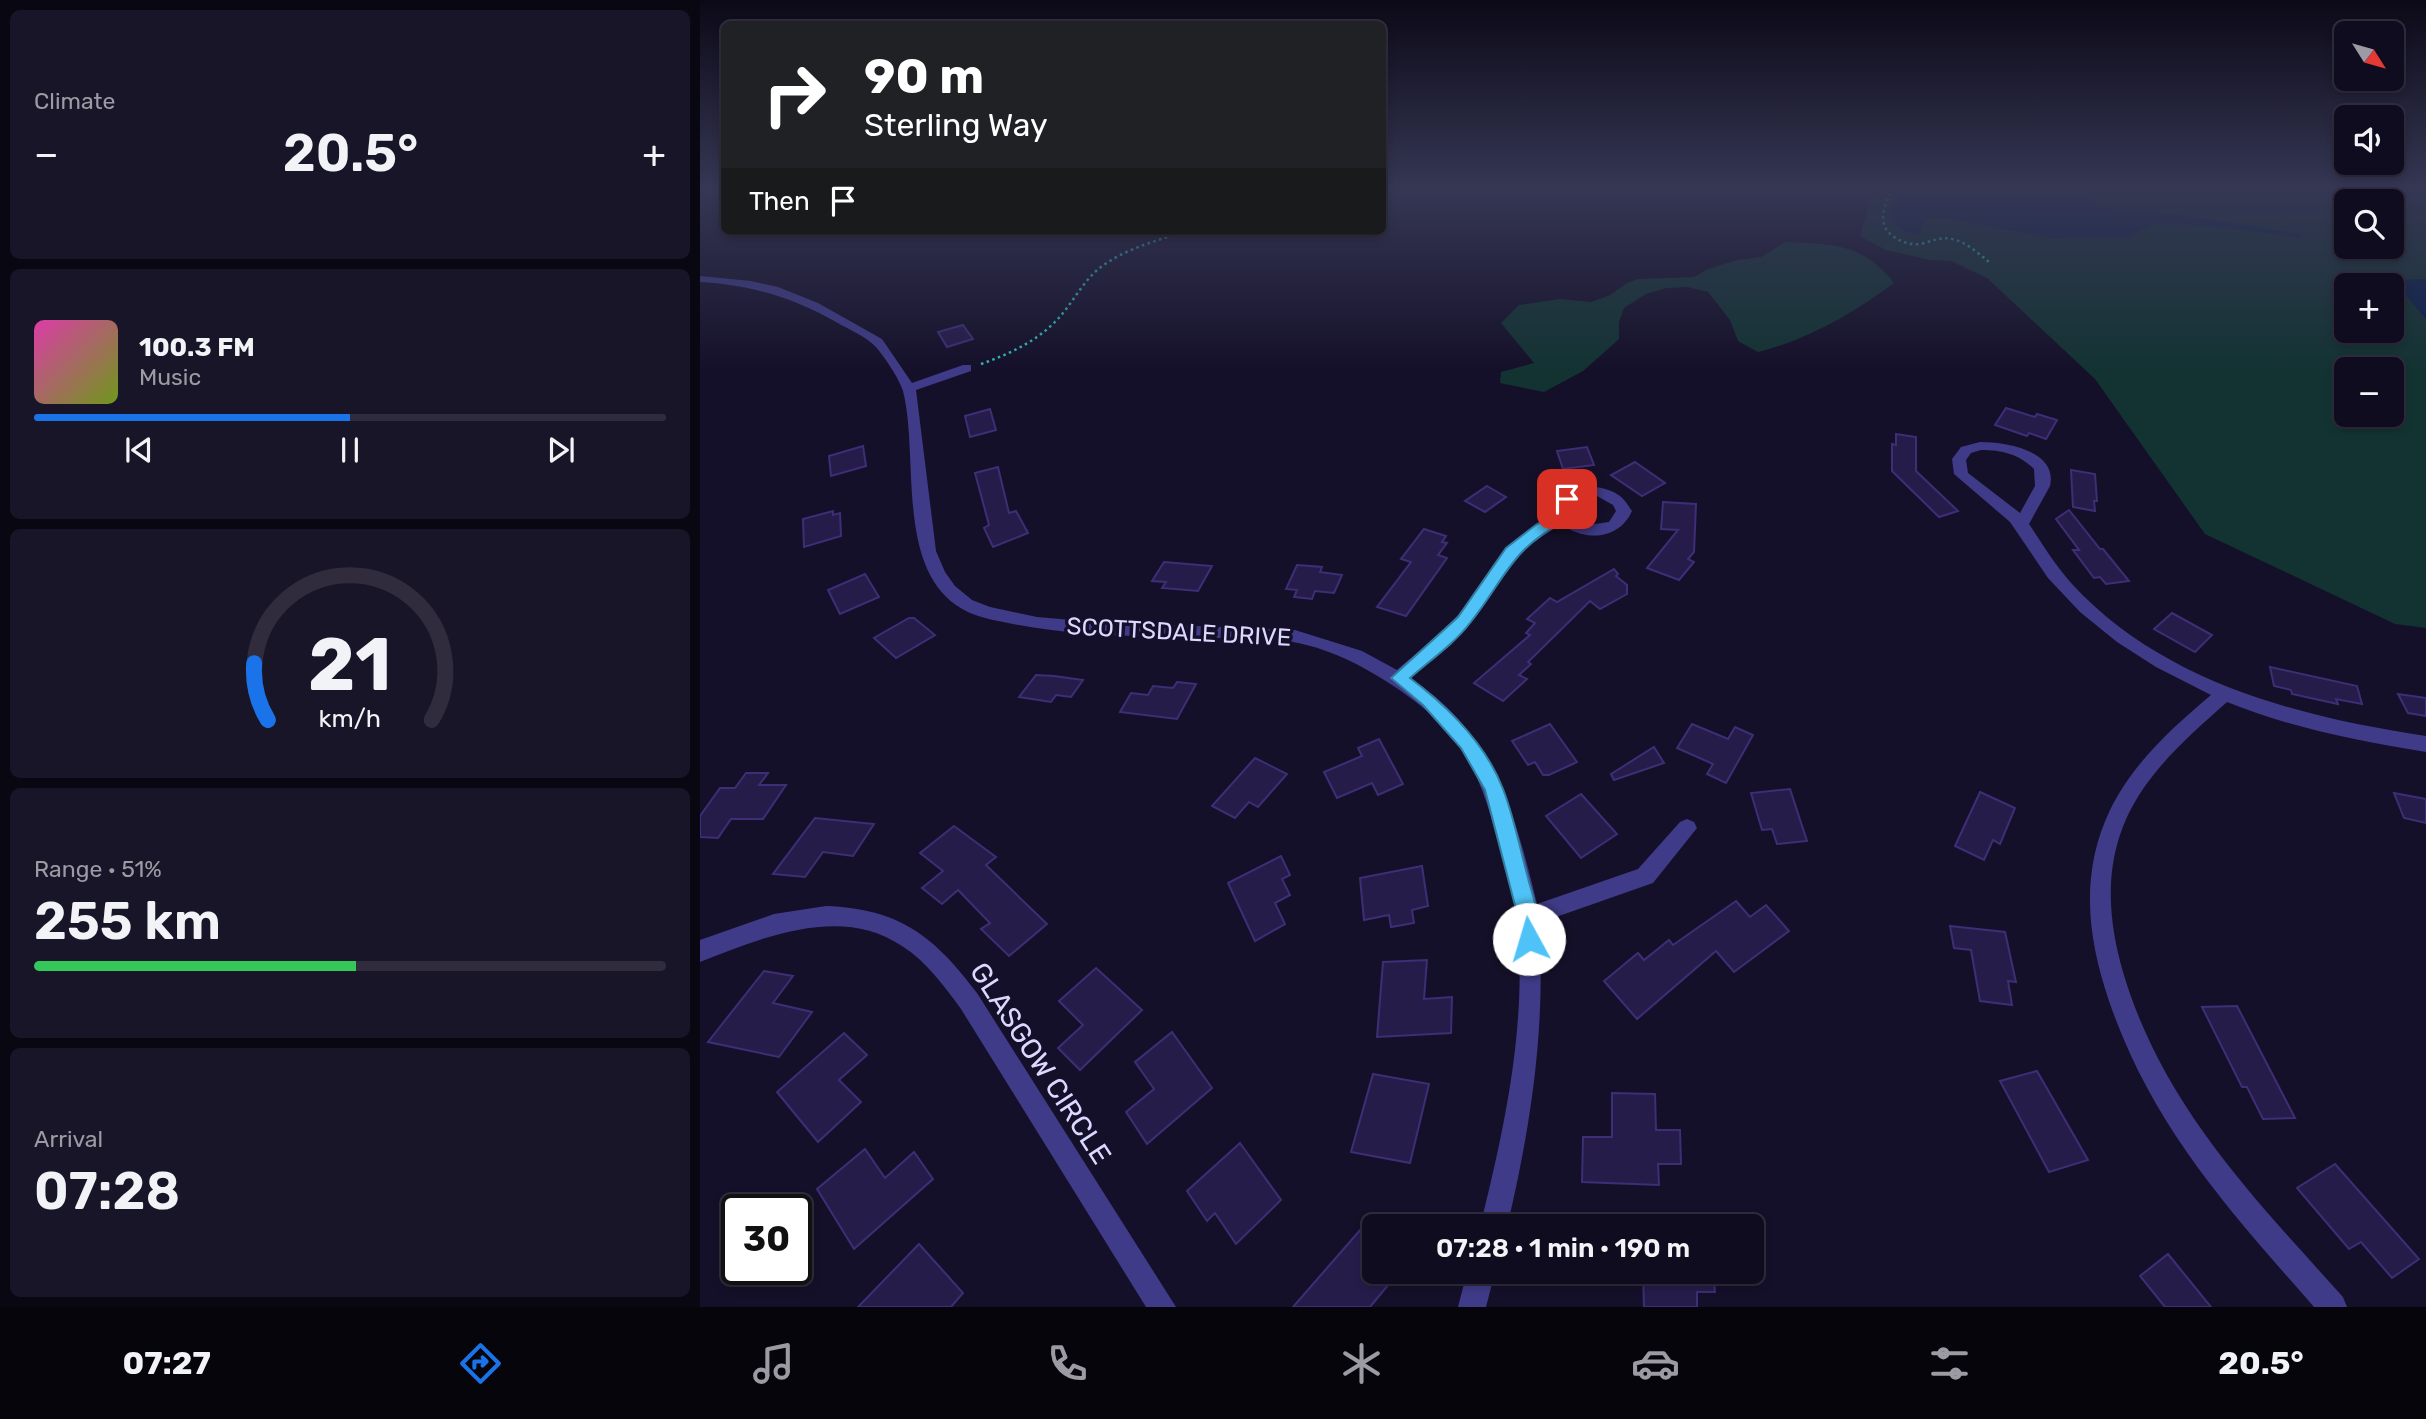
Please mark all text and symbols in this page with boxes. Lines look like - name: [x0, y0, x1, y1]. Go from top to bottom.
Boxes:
- north arrow: [2334, 21, 2404, 91]
- map controls: [2334, 21, 2404, 427]
- text: 90 m: [864, 47, 984, 105]
- icon: right: [749, 49, 840, 140]
- text: Climate: [34, 87, 115, 115]
- button: sound: [2334, 105, 2404, 175]
- text: Sterling Way: [864, 106, 1048, 144]
- text: 20.5°: [283, 122, 418, 184]
- text: −: [34, 131, 59, 177]
- text: +: [642, 131, 666, 177]
- icon: arrive: [824, 182, 862, 220]
- text: Then: [749, 186, 810, 217]
- button: search: [2334, 189, 2404, 259]
- button: +: [2334, 273, 2404, 343]
- text: 100.3 FM: [139, 332, 255, 363]
- button: −: [2334, 357, 2404, 427]
- text: Music: [139, 363, 201, 391]
- icon: previous: [120, 431, 158, 469]
- icon: pause: [331, 431, 369, 469]
- icon: next: [542, 431, 580, 469]
- pin: [1537, 469, 1597, 529]
- icon: arrive: [1548, 480, 1586, 518]
- street label: SCOTTSDALE DRIVE: [1066, 612, 1292, 652]
- text: 21: [308, 622, 392, 708]
- text: km/h: [319, 703, 381, 732]
- text: Range · 51%: [34, 855, 162, 883]
- text: 255 km: [34, 890, 221, 952]
- position arrow: [1492, 902, 1566, 976]
- street label: GLASGOW CIRCLE: [963, 956, 1118, 1170]
- text: Arrival: [34, 1125, 103, 1153]
- text: 07:28: [34, 1160, 180, 1222]
- speed limit sign: 30: [721, 1194, 812, 1285]
- text: 07:28 · 1 min · 190 m: [1436, 1233, 1690, 1264]
- icon: directions: [456, 1339, 505, 1388]
- icon: music: [749, 1339, 798, 1388]
- icon: phone: [1043, 1339, 1092, 1388]
- icon: climate: [1337, 1339, 1386, 1388]
- icon: car: [1631, 1339, 1680, 1388]
- icon: filters: [1925, 1339, 1974, 1388]
- text: 07:27: [122, 1344, 211, 1382]
- text: 20.5°: [2218, 1344, 2304, 1382]

